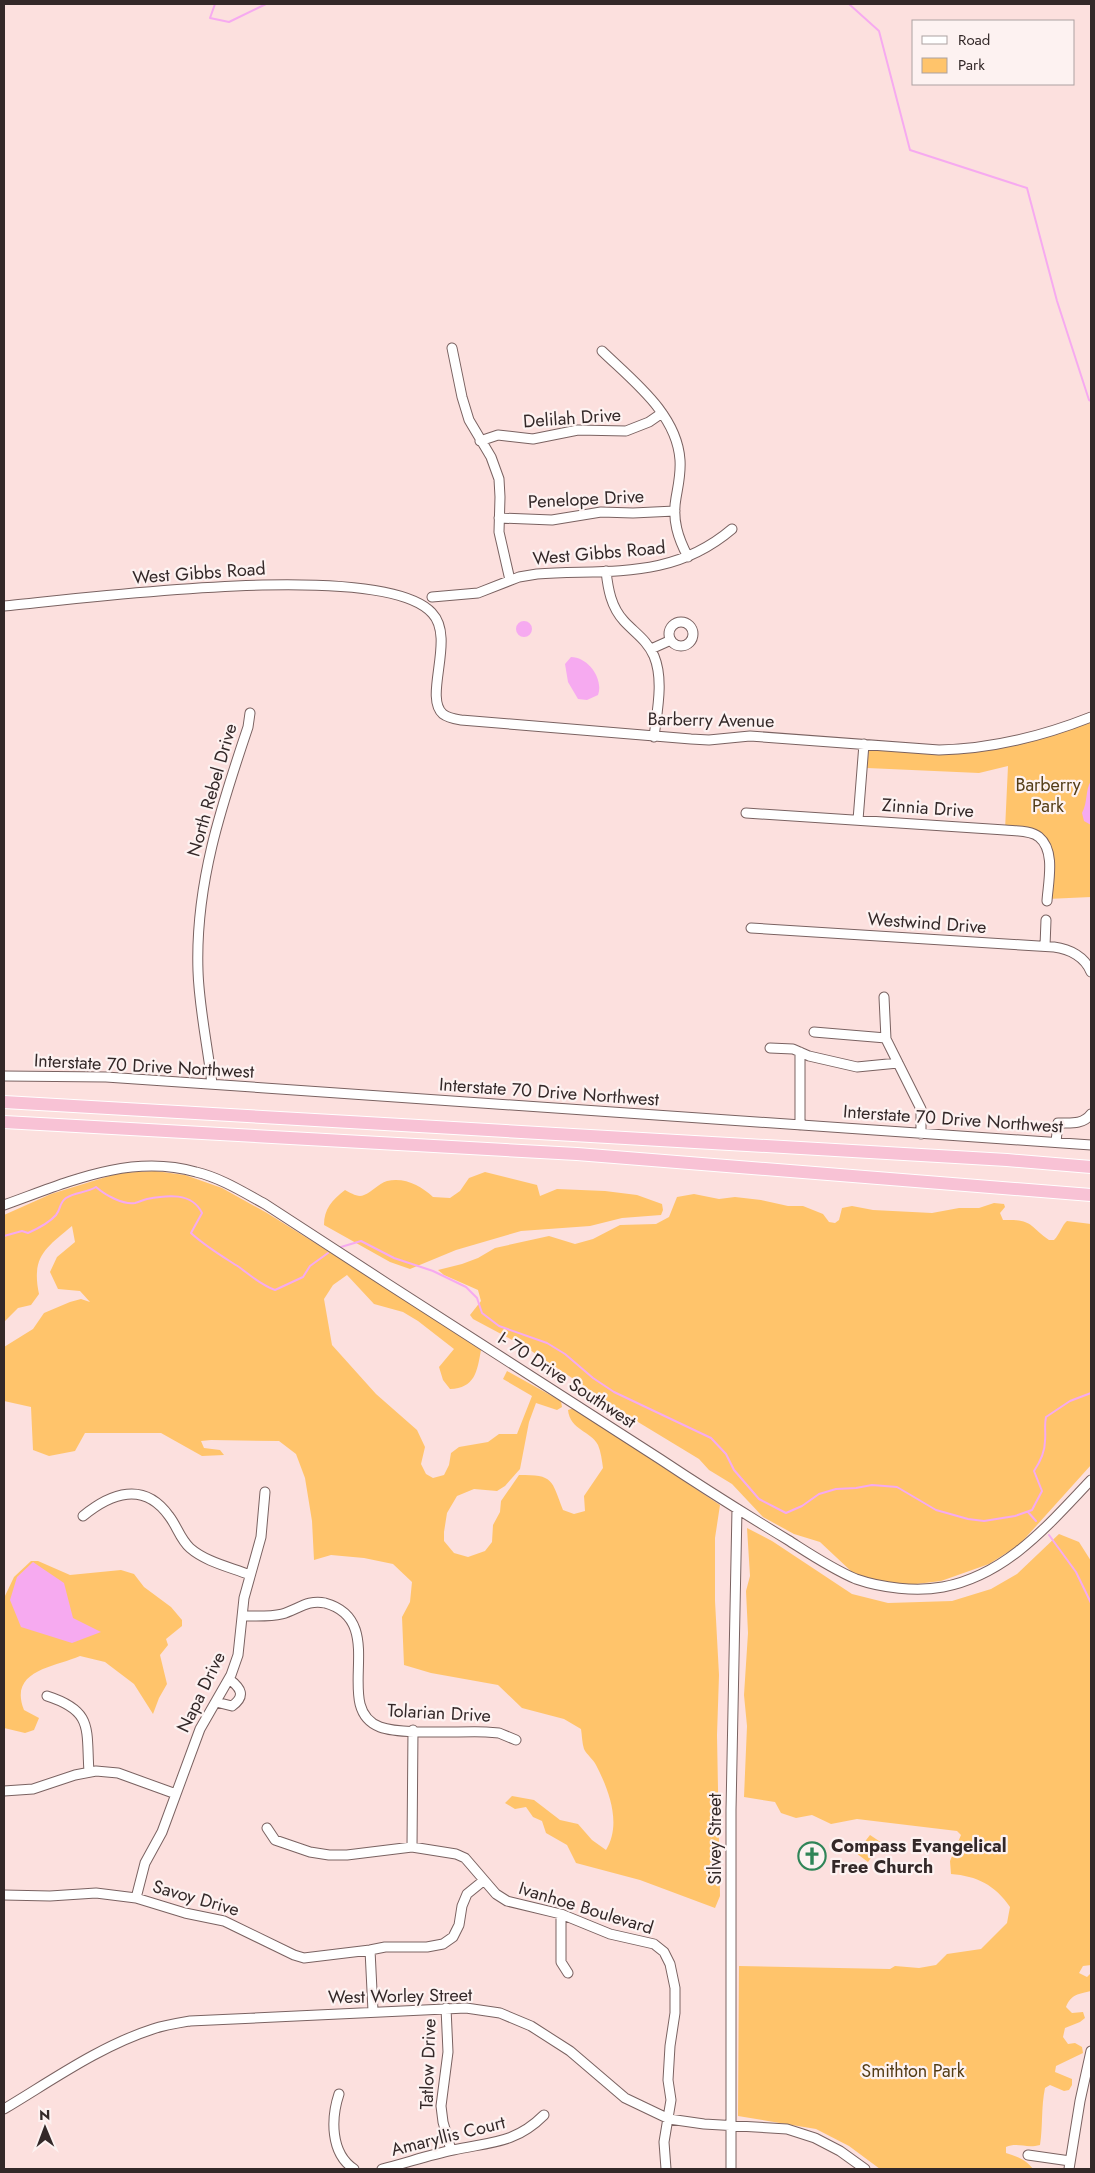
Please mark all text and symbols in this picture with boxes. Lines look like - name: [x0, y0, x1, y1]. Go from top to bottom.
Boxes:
- legend: [912, 20, 1075, 85]
- text: Road: [958, 29, 990, 51]
- text: Park: [958, 54, 985, 76]
- street label: Delilah Drive: [522, 402, 622, 434]
- street label: Penelope Drive: [527, 483, 645, 515]
- street label: West Gibbs Road: [531, 534, 667, 572]
- street label: West Gibbs Road: [132, 555, 266, 591]
- street label: Barberry Avenue: [647, 706, 775, 734]
- street label: North Rebel Drive: [181, 720, 243, 860]
- park label: Barberry Park: [1015, 772, 1081, 819]
- street label: Zinnia Drive: [881, 792, 975, 824]
- street label: Westwind Drive: [867, 906, 987, 940]
- street label: Interstate 70 Drive Northwest: [33, 1047, 255, 1085]
- street label: Interstate 70 Drive Northwest: [438, 1071, 660, 1113]
- street label: Interstate 70 Drive Northwest: [842, 1098, 1064, 1140]
- street label: I- 70 Drive Southwest: [493, 1325, 642, 1435]
- street label: Napa Drive: [170, 1647, 232, 1737]
- street label: Tolarian Drive: [387, 1697, 491, 1729]
- street label: Silvey Street: [702, 1793, 728, 1885]
- place label: Compass Evangelical Free Church: [831, 1833, 1007, 1880]
- church icon: Compass Evangelical Free Church: [797, 1841, 827, 1871]
- street label: Savoy Drive: [150, 1873, 242, 1923]
- street label: Ivanhoe Boulevard: [515, 1875, 657, 1941]
- street label: West Worley Street: [328, 1982, 473, 2010]
- street label: Tatlow Drive: [413, 2018, 443, 2110]
- park label: Smithton Park: [861, 2058, 965, 2084]
- north arrow: [20, 2103, 70, 2153]
- text: N: [39, 2105, 51, 2125]
- street label: Amaryllis Court: [388, 2109, 509, 2163]

